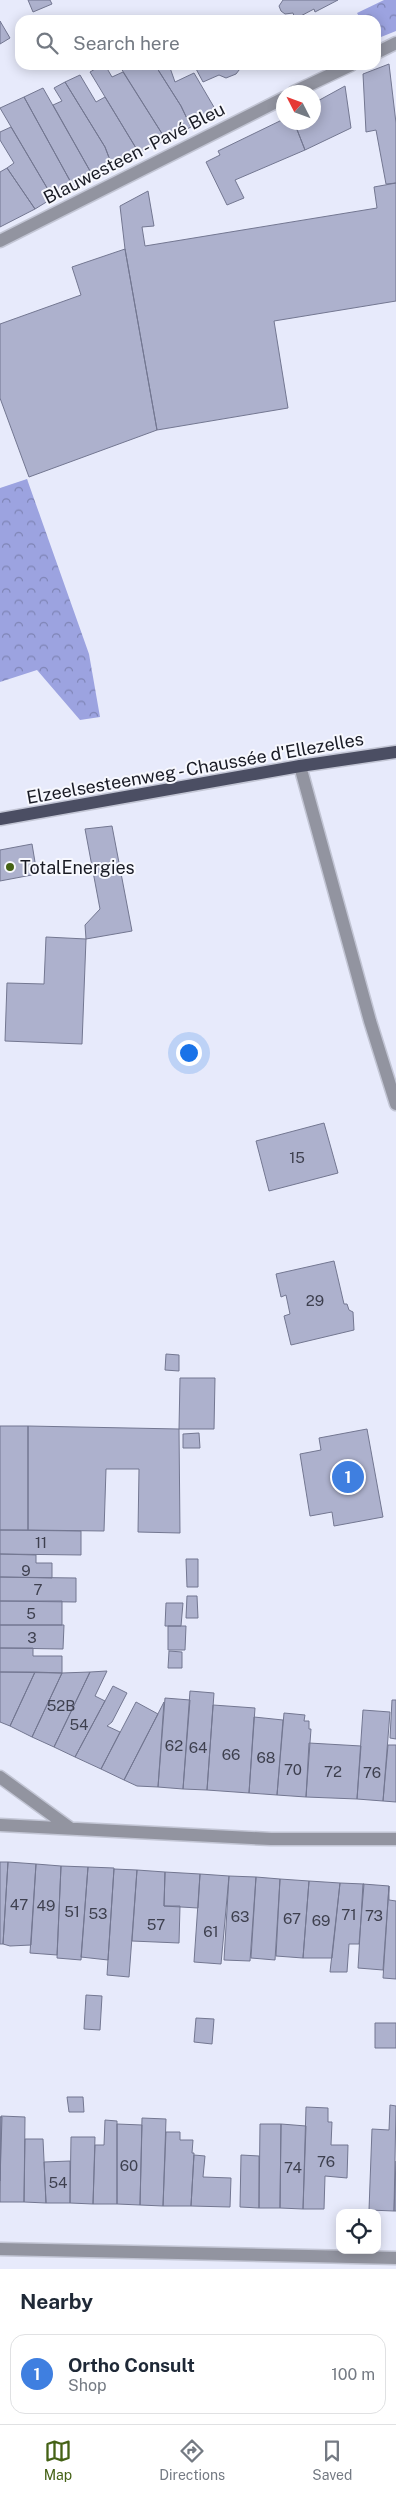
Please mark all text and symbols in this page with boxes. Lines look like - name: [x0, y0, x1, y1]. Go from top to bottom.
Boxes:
- search box: [15, 15, 381, 70]
- icon: search: [33, 29, 61, 57]
- text: Search here: [73, 32, 180, 54]
- north arrow: [276, 85, 321, 130]
- street label: Blauwesteen - Pavé Bleu: [40, 98, 228, 208]
- street label: Elzeelsesteenweg - Chaussée d'Ellezelles: [25, 728, 365, 808]
- place label: TotalEnergies: [20, 857, 135, 878]
- marker: TotalEnergies: [4, 861, 16, 873]
- your location: [176, 1040, 202, 1066]
- house number: 15: [289, 1149, 305, 1166]
- house number: 29: [306, 1292, 324, 1309]
- pin: 1: [332, 1458, 364, 1496]
- house number: 11: [35, 1534, 47, 1551]
- house number: 9: [21, 1562, 31, 1579]
- house number: 7: [33, 1581, 43, 1598]
- house number: 5: [26, 1605, 36, 1622]
- house number: 3: [27, 1629, 37, 1646]
- house number: 52B: [47, 1697, 75, 1714]
- house number: 54: [69, 1716, 89, 1733]
- house number: 62: [165, 1737, 183, 1754]
- house number: 64: [189, 1739, 207, 1756]
- house number: 66: [222, 1746, 240, 1763]
- house number: 68: [257, 1749, 275, 1766]
- house number: 70: [284, 1761, 302, 1778]
- house number: 72: [324, 1763, 342, 1780]
- house number: 76: [363, 1764, 381, 1781]
- house number: 47: [10, 1896, 28, 1913]
- house number: 49: [37, 1897, 55, 1914]
- house number: 51: [64, 1903, 80, 1920]
- house number: 53: [88, 1905, 108, 1922]
- house number: 71: [341, 1906, 357, 1923]
- house number: 73: [365, 1907, 383, 1924]
- house number: 63: [231, 1908, 249, 1925]
- house number: 67: [283, 1910, 301, 1927]
- house number: 69: [312, 1912, 330, 1929]
- house number: 57: [147, 1916, 165, 1933]
- house number: 61: [203, 1923, 219, 1940]
- house number: 76: [317, 2153, 335, 2170]
- house number: 60: [120, 2157, 138, 2174]
- house number: 74: [284, 2159, 302, 2176]
- house number: 54: [48, 2174, 68, 2191]
- map controls: [336, 2209, 381, 2254]
- button: locate: [336, 2209, 381, 2254]
- text: Nearby: [20, 2289, 93, 2314]
- text: Ortho Consult: [68, 2354, 195, 2376]
- text: 1: [34, 2365, 40, 2384]
- text: 100 m: [331, 2365, 375, 2384]
- text: Shop: [68, 2376, 107, 2395]
- tab: Map: [44, 2437, 72, 2483]
- tab: Directions: [159, 2437, 225, 2483]
- tab: Saved: [312, 2437, 352, 2483]

